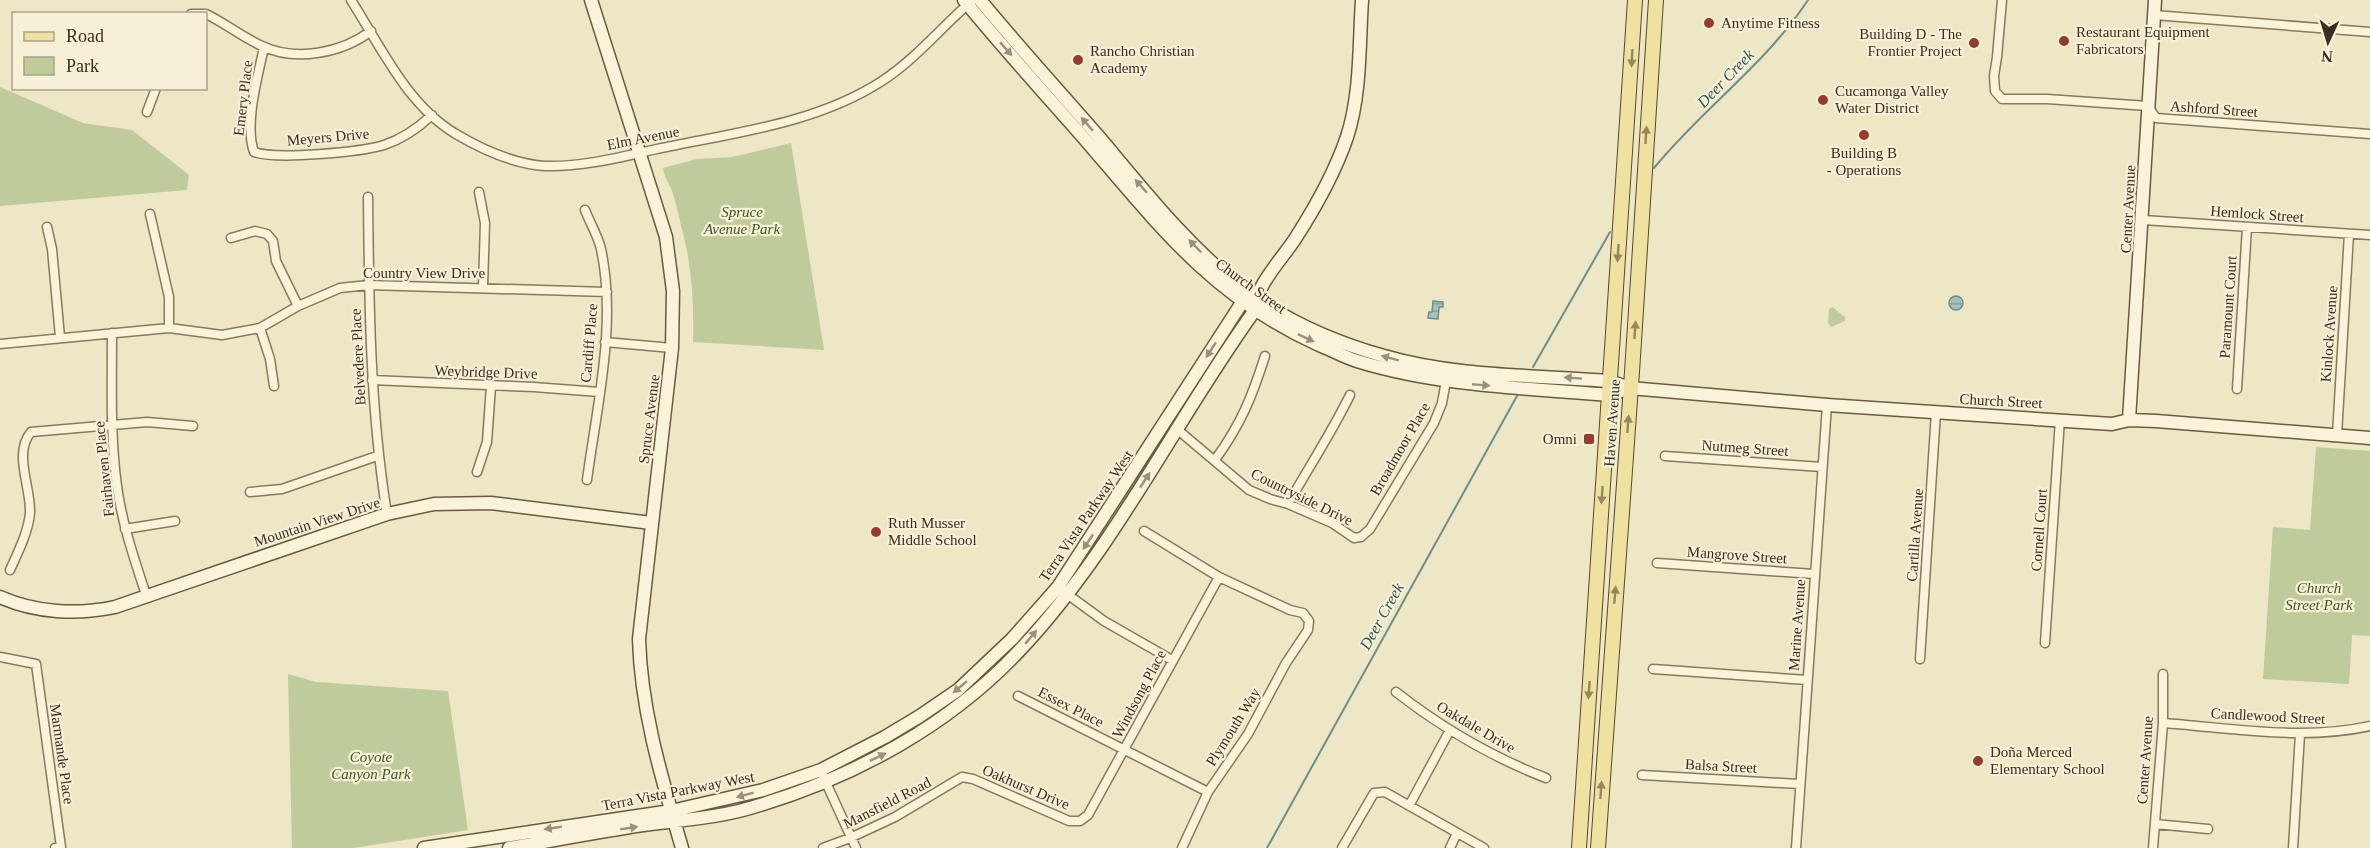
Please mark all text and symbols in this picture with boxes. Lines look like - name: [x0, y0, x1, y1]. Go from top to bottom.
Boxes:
- legend: [12, 12, 207, 90]
- north arrow: [2298, 12, 2358, 72]
- place label: Anytime Fitness: [1721, 15, 1820, 31]
- marker: Anytime Fitness: [1702, 16, 1716, 30]
- place label: Restaurant Equipment Fabricators: [2076, 24, 2211, 57]
- text: Road: [66, 26, 104, 46]
- place label: Building D - The Frontier Project: [1859, 26, 1963, 59]
- marker: Restaurant Equipment Fabricators: [2057, 34, 2071, 48]
- marker: Building D - The Frontier Project: [1967, 36, 1981, 50]
- one-way arrow: [999, 41, 1012, 56]
- place label: Rancho Christian Academy: [1090, 43, 1195, 76]
- water label: Deer Creek: [1693, 45, 1758, 111]
- text: N: [2320, 48, 2333, 65]
- one-way arrow: [1627, 49, 1636, 68]
- marker: Rancho Christian Academy: [1071, 53, 1085, 67]
- text: Park: [66, 56, 99, 76]
- street label: Emery Place: [230, 59, 256, 137]
- place label: Cucamonga Valley Water District: [1835, 83, 1949, 116]
- marker: Cucamonga Valley Water District: [1816, 93, 1830, 107]
- street label: Ashford Street: [2170, 98, 2259, 120]
- one-way arrow: [1081, 116, 1094, 132]
- street label: Elm Avenue: [605, 123, 681, 153]
- street label: Meyers Drive: [286, 125, 370, 149]
- one-way arrow: [1641, 126, 1651, 145]
- marker: Building B - Operations: [1857, 128, 1871, 142]
- place label: Building B - Operations: [1827, 145, 1901, 178]
- street label: Center Avenue: [2118, 164, 2138, 254]
- one-way arrow: [1135, 179, 1148, 194]
- street label: Hemlock Street: [2210, 203, 2305, 225]
- park label: Spruce Avenue Park: [703, 204, 780, 237]
- one-way arrow: [1189, 239, 1203, 253]
- one-way arrow: [1614, 243, 1623, 262]
- street label: Paramount Court: [2216, 254, 2240, 359]
- street label: Church Street: [1213, 255, 1290, 317]
- street label: Country View Drive: [363, 265, 485, 281]
- street label: Kinlock Avenue: [2318, 285, 2340, 383]
- street label: Cardiff Place: [578, 302, 600, 383]
- street label: Belvedere Place: [347, 308, 369, 406]
- one-way arrow: [1630, 321, 1640, 340]
- one-way arrow: [1297, 334, 1314, 343]
- one-way arrow: [1206, 342, 1217, 358]
- one-way arrow: [1381, 352, 1400, 362]
- street label: Weybridge Drive: [434, 362, 538, 382]
- street label: Spruce Avenue: [636, 373, 662, 465]
- one-way arrow: [1563, 374, 1582, 383]
- street label: Haven Avenue: [1601, 378, 1623, 467]
- one-way arrow: [1472, 380, 1491, 390]
- street label: Church Street: [1959, 391, 2044, 411]
- street label: Broadmoor Place: [1367, 399, 1433, 498]
- one-way arrow: [1624, 415, 1633, 434]
- street label: Fairhaven Place: [91, 420, 117, 518]
- place label: Omni: [1543, 431, 1577, 447]
- marker: Omni: [1582, 432, 1596, 446]
- street label: Nutmeg Street: [1701, 437, 1790, 459]
- street label: Terra Vista Parkway West: [1036, 447, 1136, 585]
- street label: Countryside Drive: [1249, 465, 1356, 529]
- one-way arrow: [1140, 472, 1151, 488]
- one-way arrow: [1597, 485, 1607, 504]
- street label: Cartilla Avenue: [1904, 487, 1926, 582]
- street label: Cornell Court: [2028, 487, 2050, 572]
- street label: Mountain View Drive: [252, 494, 382, 550]
- place label: Ruth Musser Middle School: [888, 515, 977, 548]
- marker: Ruth Musser Middle School: [869, 525, 883, 539]
- one-way arrow: [1082, 533, 1094, 549]
- street label: Mangrove Street: [1686, 544, 1788, 567]
- street label: Marine Avenue: [1786, 578, 1808, 671]
- water label: Deer Creek: [1356, 579, 1407, 653]
- park label: Church Street Park: [2285, 580, 2353, 613]
- one-way arrow: [1610, 586, 1620, 605]
- one-way arrow: [1024, 629, 1037, 645]
- street label: Windsong Place: [1109, 647, 1169, 741]
- one-way arrow: [953, 680, 968, 693]
- one-way arrow: [1585, 680, 1594, 699]
- street label: Essex Place: [1036, 684, 1107, 730]
- street label: Plymouth Way: [1203, 685, 1264, 769]
- street label: Oakdale Drive: [1434, 698, 1518, 756]
- street label: Marmande Place: [47, 703, 77, 806]
- street label: Candlewood Street: [2210, 705, 2326, 727]
- street label: Center Avenue: [2134, 715, 2156, 805]
- place label: Doña Merced Elementary School: [1990, 744, 2105, 777]
- park label: Coyote Canyon Park: [331, 749, 411, 782]
- one-way arrow: [870, 752, 887, 761]
- marker: Doña Merced Elementary School: [1971, 754, 1985, 768]
- street label: Balsa Street: [1685, 756, 1758, 776]
- street label: Oakhurst Drive: [980, 761, 1072, 813]
- street label: Terra Vista Parkway West: [600, 768, 756, 814]
- street label: Mansfield Road: [840, 774, 934, 832]
- one-way arrow: [1597, 780, 1606, 799]
- one-way arrow: [736, 790, 754, 800]
- one-way arrow: [543, 824, 562, 833]
- one-way arrow: [619, 824, 638, 833]

